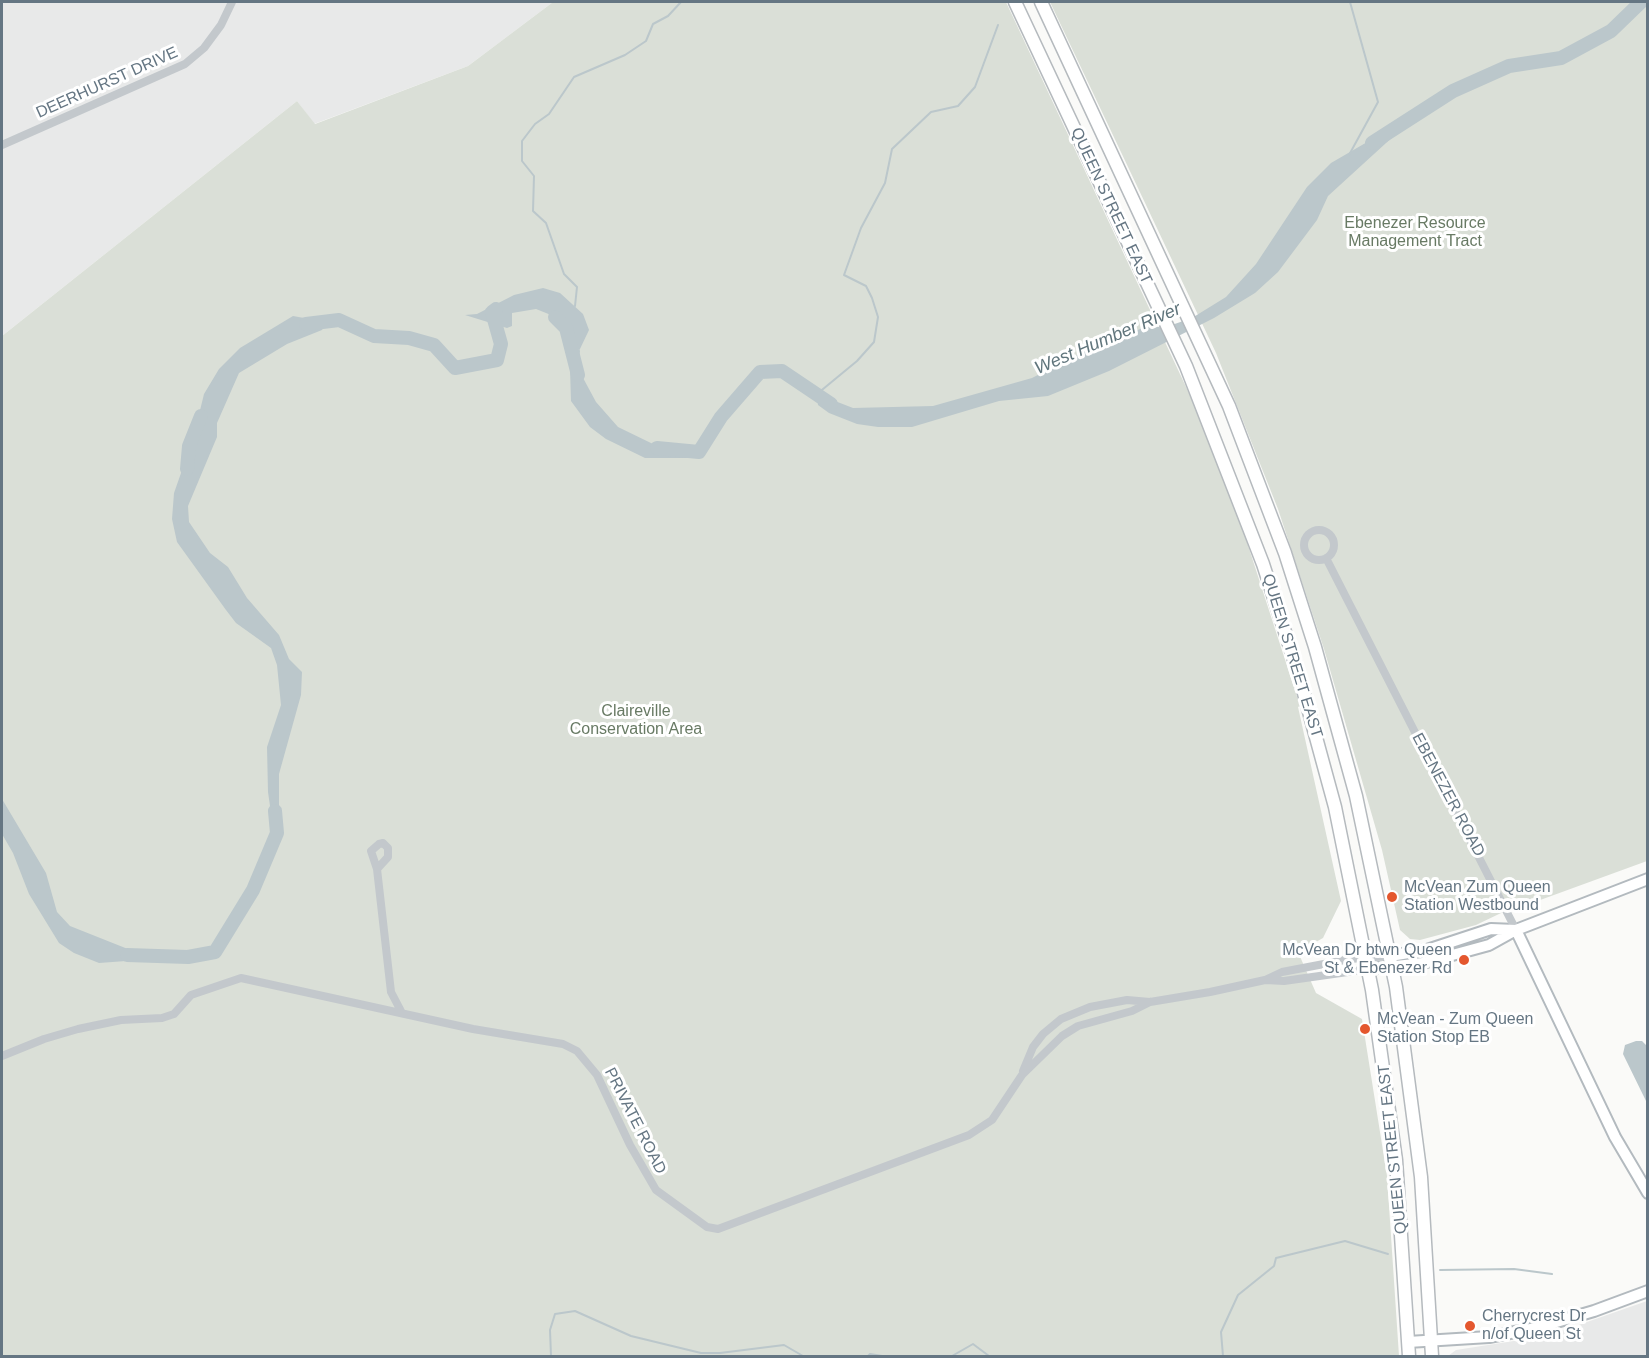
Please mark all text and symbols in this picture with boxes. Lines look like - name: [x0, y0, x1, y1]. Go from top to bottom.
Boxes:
- street label: DEERHURST DRIVE: [33, 43, 181, 123]
- street label: QUEEN STREET EAST: [1066, 125, 1156, 287]
- park label: Ebenezer Resource Management Tract: [1344, 214, 1486, 252]
- water label: West Humber River: [1032, 298, 1184, 380]
- street label: QUEEN STREET EAST: [1258, 572, 1326, 740]
- park label: Claireville Conservation Area: [570, 702, 702, 740]
- street label: EBENEZER ROAD: [1407, 730, 1489, 860]
- place label: McVean Zum Queen Station Westbound: [1404, 878, 1551, 916]
- marker: McVean Zum Queen Station Westbound: [1385, 890, 1399, 904]
- place label: McVean Dr btwn Queen St & Ebenezer Rd: [1282, 941, 1452, 979]
- marker: McVean Dr btwn Queen St & Ebenezer Rd: [1457, 953, 1471, 967]
- place label: McVean - Zum Queen Station Stop EB: [1377, 1010, 1534, 1048]
- marker: McVean - Zum Queen Station Stop EB: [1358, 1022, 1372, 1036]
- street label: QUEEN STREET EAST: [1375, 1063, 1411, 1235]
- street label: PRIVATE ROAD: [600, 1065, 670, 1177]
- place label: Cherrycrest Dr n/of Queen St: [1482, 1307, 1586, 1345]
- marker: Cherrycrest Dr n/of Queen St: [1463, 1319, 1477, 1333]

